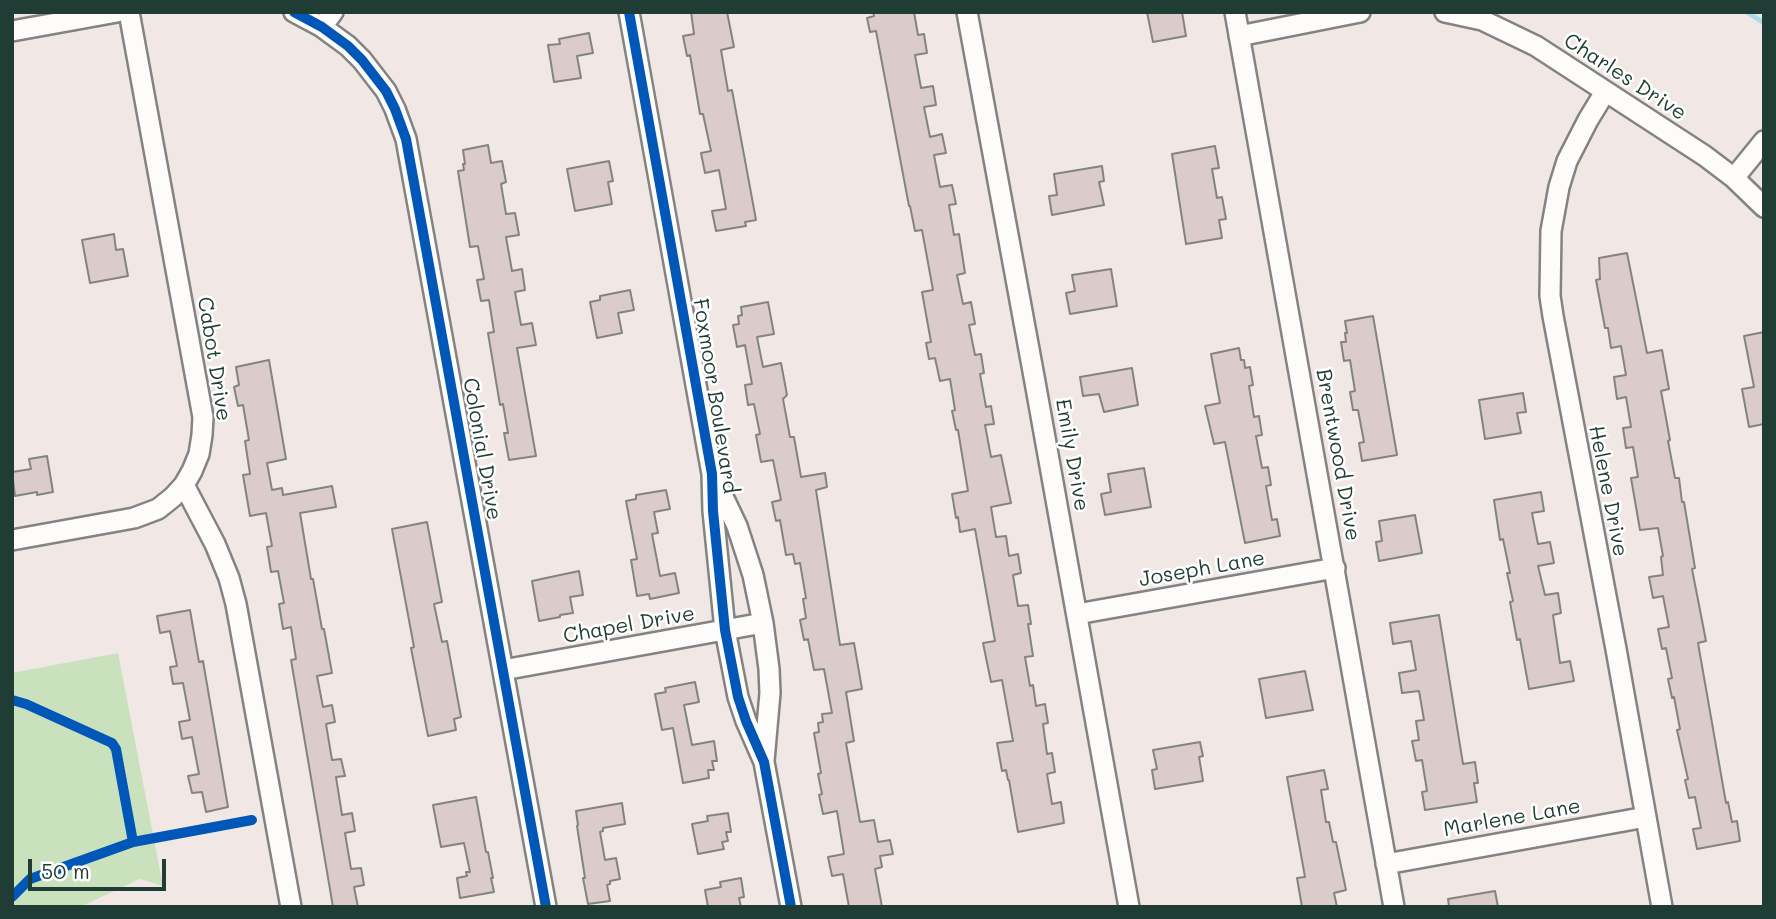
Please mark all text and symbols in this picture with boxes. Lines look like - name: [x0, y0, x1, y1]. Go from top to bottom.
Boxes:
- street label: Charles Drive: [1559, 28, 1691, 126]
- street label: Cabot Drive: [192, 295, 236, 423]
- street label: Foxmoor Boulevard: [687, 297, 743, 495]
- street label: Brentwood Drive: [1310, 367, 1366, 543]
- street label: Colonial Drive: [457, 376, 507, 522]
- street label: Emily Drive: [1050, 397, 1094, 513]
- street label: Helene Drive: [1583, 423, 1633, 559]
- street label: Joseph Lane: [1137, 546, 1267, 592]
- street label: Chapel Drive: [561, 601, 697, 649]
- street label: Marlene Lane: [1441, 794, 1583, 842]
- scale bar: [32, 846, 170, 890]
- text: 50 m: [41, 857, 90, 884]

